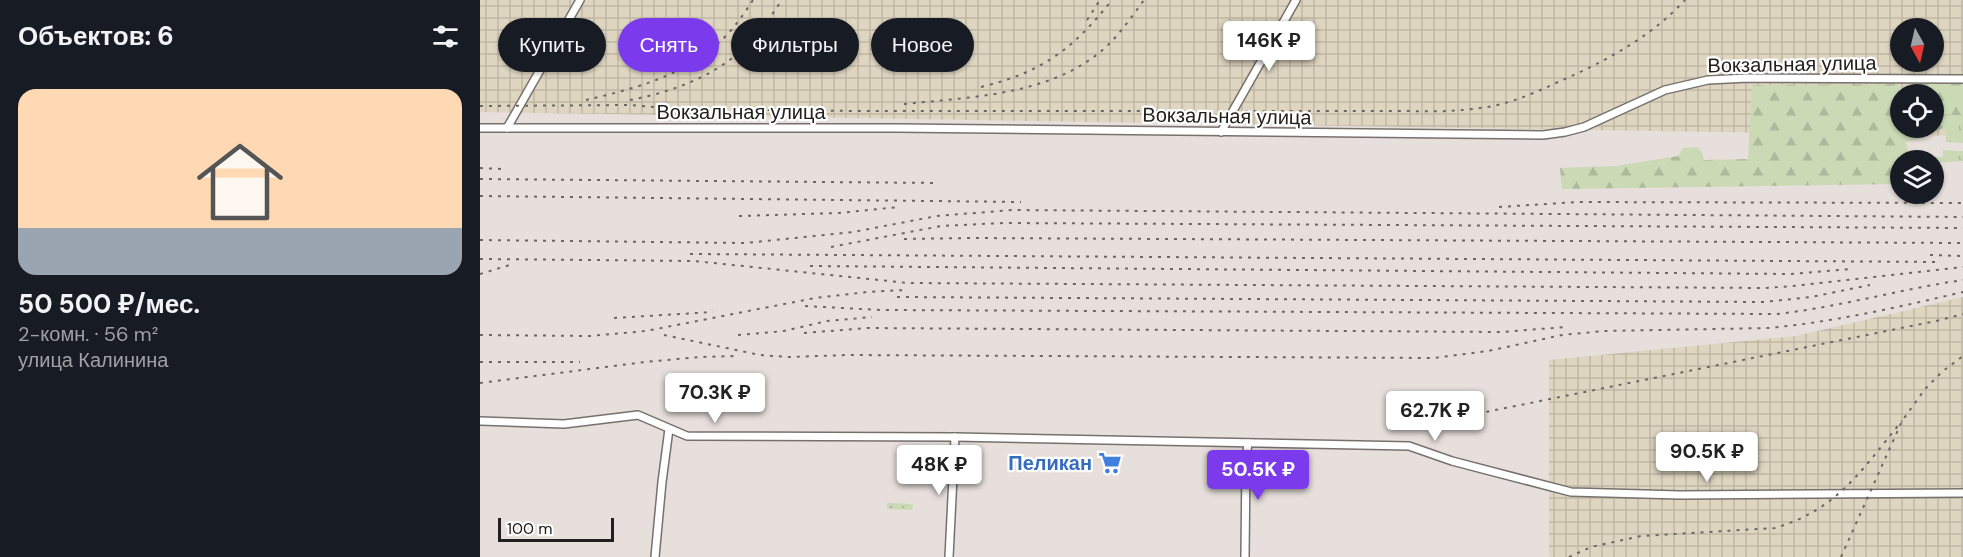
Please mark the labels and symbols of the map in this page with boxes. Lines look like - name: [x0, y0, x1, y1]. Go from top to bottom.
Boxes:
- north arrow: [1890, 18, 1944, 72]
- pin: 146K ₽: [1220, 21, 1318, 72]
- street label: Вокзальная улица: [1707, 50, 1878, 78]
- street label: Вокзальная улица: [656, 99, 826, 125]
- street label: Вокзальная улица: [1142, 102, 1313, 130]
- pin: 70.3K ₽: [660, 373, 770, 424]
- pin: 62.7K ₽: [1380, 391, 1490, 442]
- pin: 90.5K ₽: [1652, 432, 1762, 483]
- pin: 48K ₽: [897, 445, 981, 496]
- place label: Пеликан: [1008, 450, 1092, 476]
- supermarket icon: Пеликан: [1097, 450, 1123, 476]
- pin: 50.5K ₽: [1203, 450, 1313, 501]
- scale bar: [498, 515, 614, 542]

